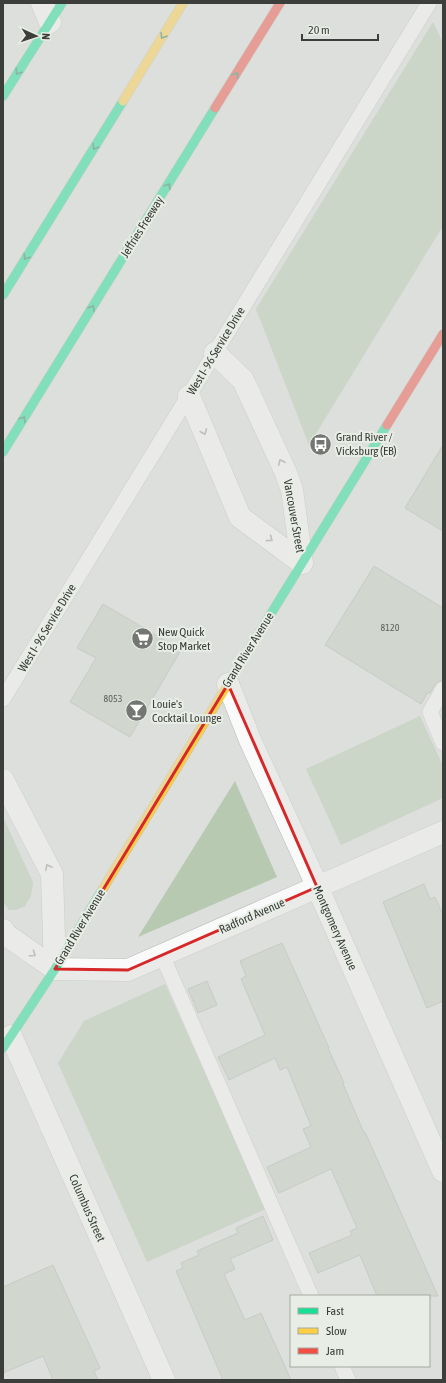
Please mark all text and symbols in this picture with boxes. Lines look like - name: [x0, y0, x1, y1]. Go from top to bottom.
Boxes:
- north arrow: [16, 16, 56, 56]
- scale bar: [302, 16, 378, 42]
- text: 20 m: [308, 23, 330, 37]
- one-way arrow: [160, 32, 168, 39]
- text: N: [40, 33, 52, 40]
- one-way arrow: [16, 67, 23, 74]
- one-way arrow: [231, 72, 239, 79]
- one-way arrow: [92, 143, 99, 150]
- one-way arrow: [163, 183, 170, 190]
- street label: Jeffries Freeway: [118, 194, 166, 260]
- one-way arrow: [24, 253, 31, 260]
- street label: West I- 96 Service Drive: [184, 304, 248, 398]
- one-way arrow: [87, 305, 94, 312]
- one-way arrow: [19, 416, 26, 423]
- one-way arrow: [199, 427, 207, 435]
- place label: Grand River / Vicksburg (EB): [336, 430, 397, 458]
- bus stop icon: Grand River / Vicksburg (EB): [308, 431, 334, 457]
- one-way arrow: [278, 459, 286, 466]
- street label: Vancouver Street: [281, 478, 307, 554]
- one-way arrow: [266, 535, 273, 542]
- street label: West I- 96 Service Drive: [15, 581, 79, 675]
- street label: Grand River Avenue: [219, 610, 277, 690]
- house number: 8120: [381, 622, 400, 633]
- place label: New Quick Stop Market: [158, 625, 211, 653]
- supermarket icon: New Quick Stop Market: [130, 626, 156, 652]
- house number: 8053: [104, 693, 123, 704]
- place label: Louie's Cocktail Lounge: [152, 697, 222, 725]
- bar icon: Louie's Cocktail Lounge: [123, 698, 149, 724]
- one-way arrow: [45, 864, 53, 871]
- street label: Montgomery Avenue: [310, 884, 360, 972]
- street label: Grand River Avenue: [52, 887, 108, 967]
- street label: Radford Avenue: [217, 895, 287, 937]
- one-way arrow: [29, 949, 36, 957]
- street label: Columbus Street: [66, 1172, 108, 1244]
- legend: [290, 1295, 430, 1367]
- text: Fast: [326, 1304, 344, 1318]
- text: Slow: [326, 1324, 347, 1338]
- text: Jam: [326, 1344, 344, 1358]

